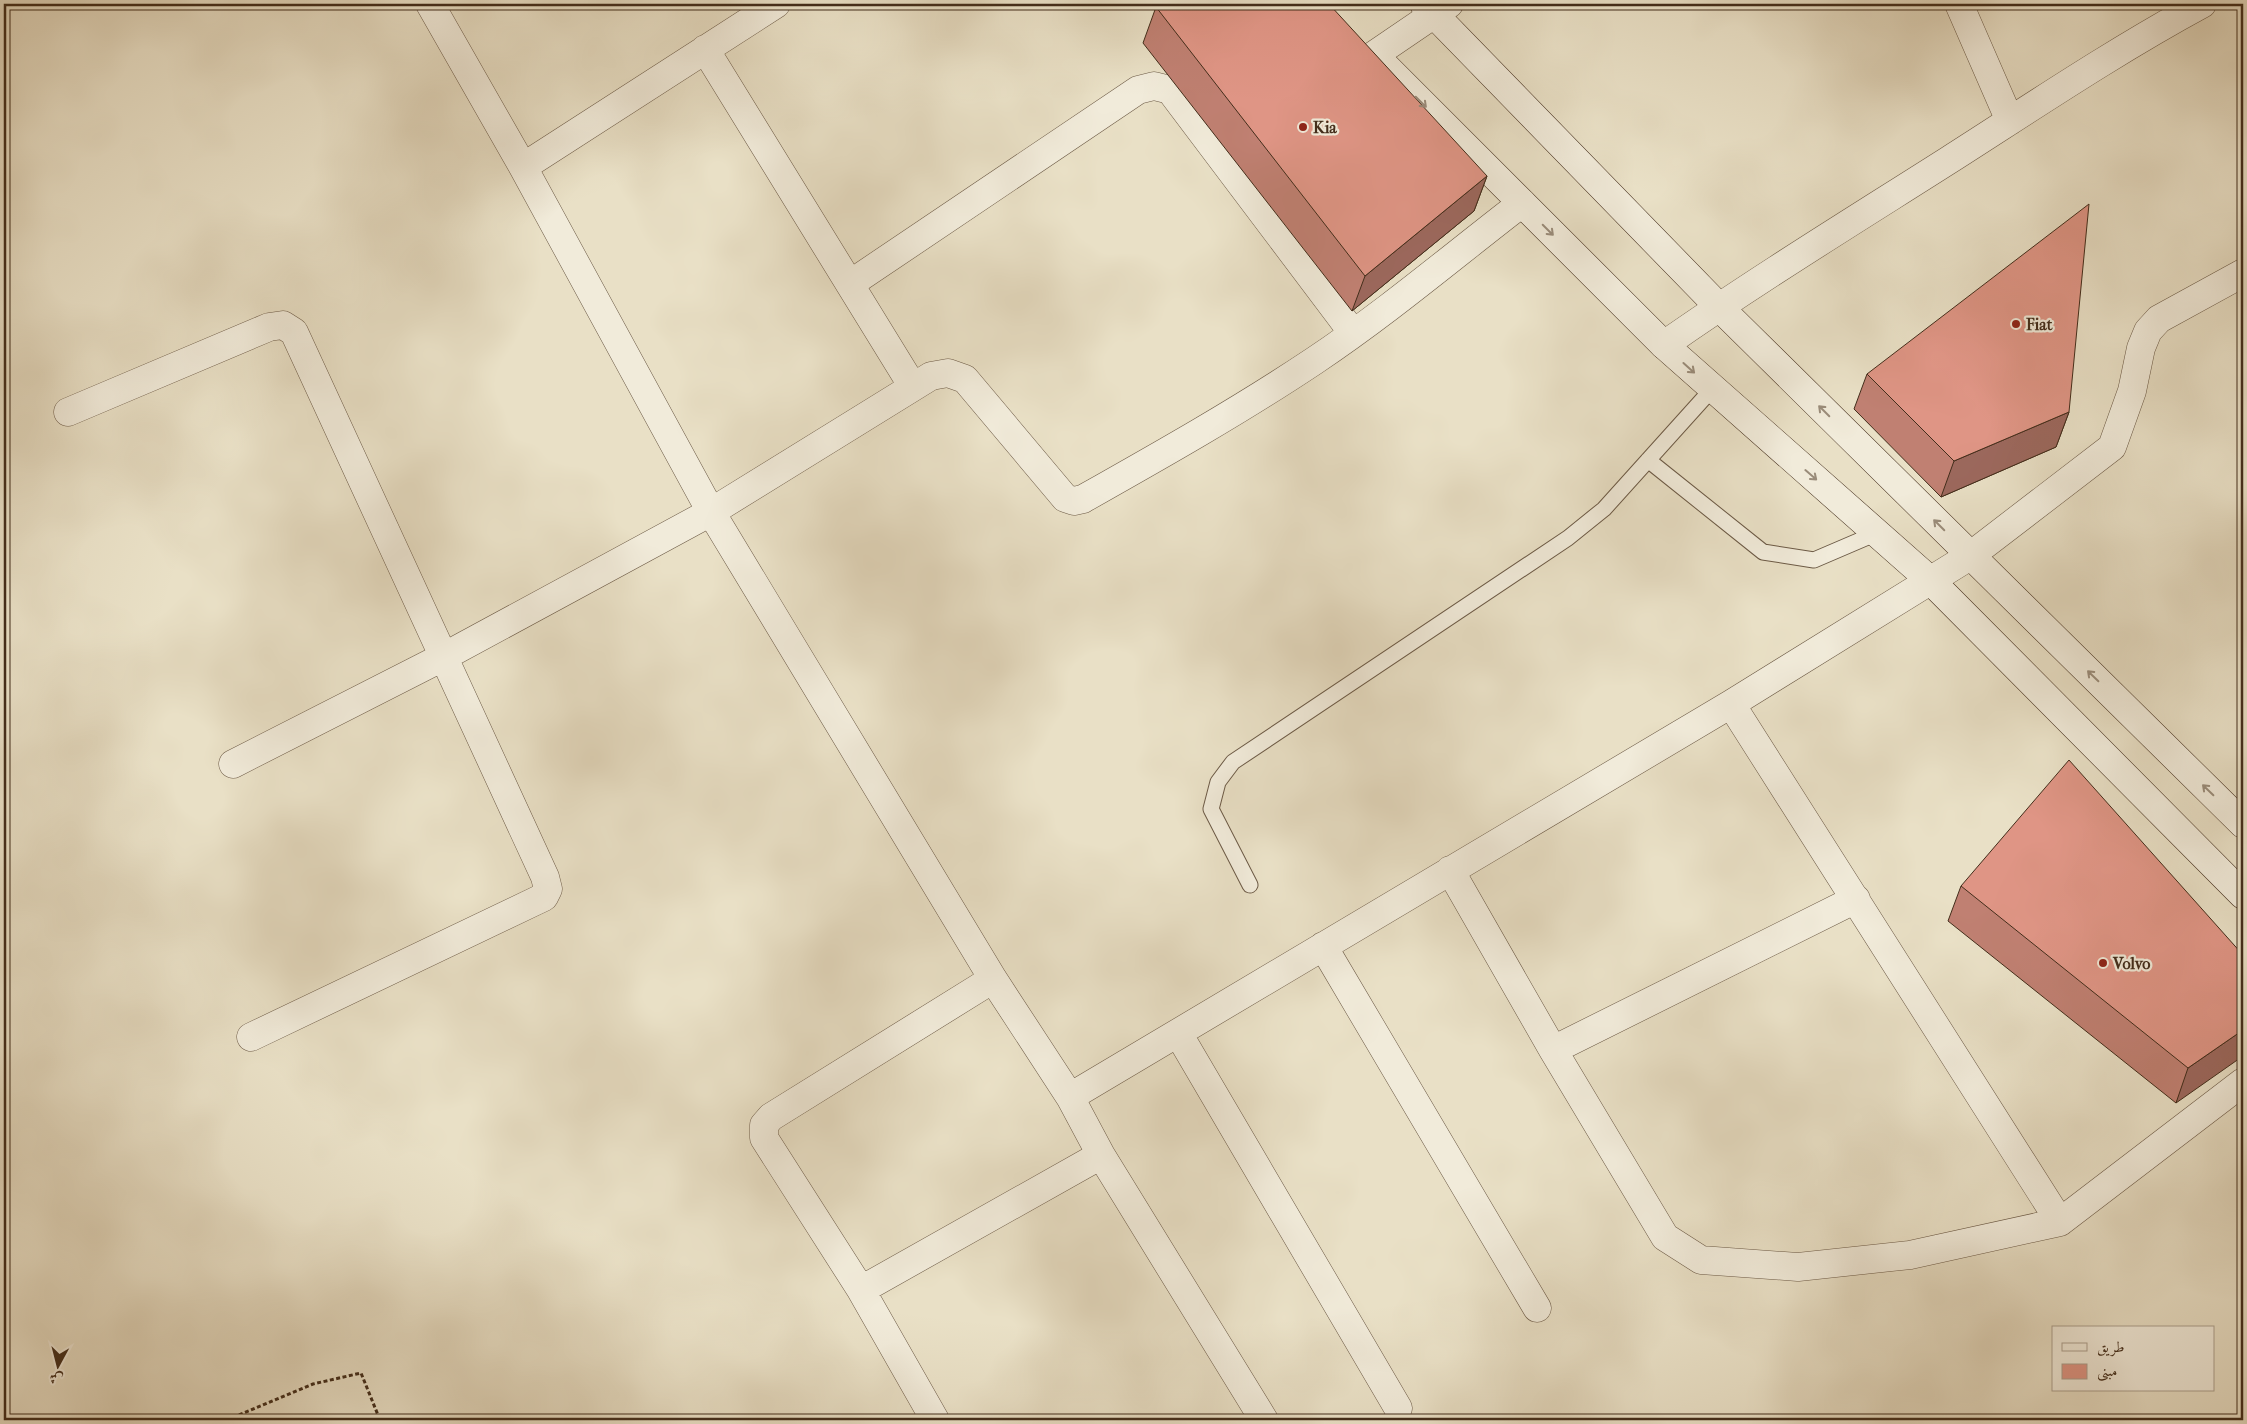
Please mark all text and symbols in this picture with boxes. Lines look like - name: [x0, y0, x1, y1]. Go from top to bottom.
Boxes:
- one-way arrow: [1415, 96, 1427, 109]
- place label: Kia: [1313, 118, 1337, 137]
- marker: Kia: [1297, 121, 1309, 133]
- one-way arrow: [1542, 224, 1554, 236]
- place label: Fiat: [2025, 315, 2053, 334]
- marker: Fiat: [2010, 318, 2022, 330]
- one-way arrow: [1683, 362, 1696, 373]
- one-way arrow: [1818, 405, 1830, 417]
- one-way arrow: [1805, 469, 1818, 481]
- one-way arrow: [1934, 520, 1946, 532]
- one-way arrow: [2086, 670, 2099, 682]
- one-way arrow: [2202, 784, 2215, 796]
- place label: Volvo: [2112, 954, 2150, 973]
- marker: Volvo: [2097, 957, 2109, 969]
- legend: [2052, 1326, 2214, 1392]
- text: طريق: [2097, 1338, 2124, 1357]
- north arrow: [32, 1342, 82, 1392]
- text: مبنى: [2097, 1362, 2117, 1382]
- text: ش: [48, 1369, 64, 1388]

